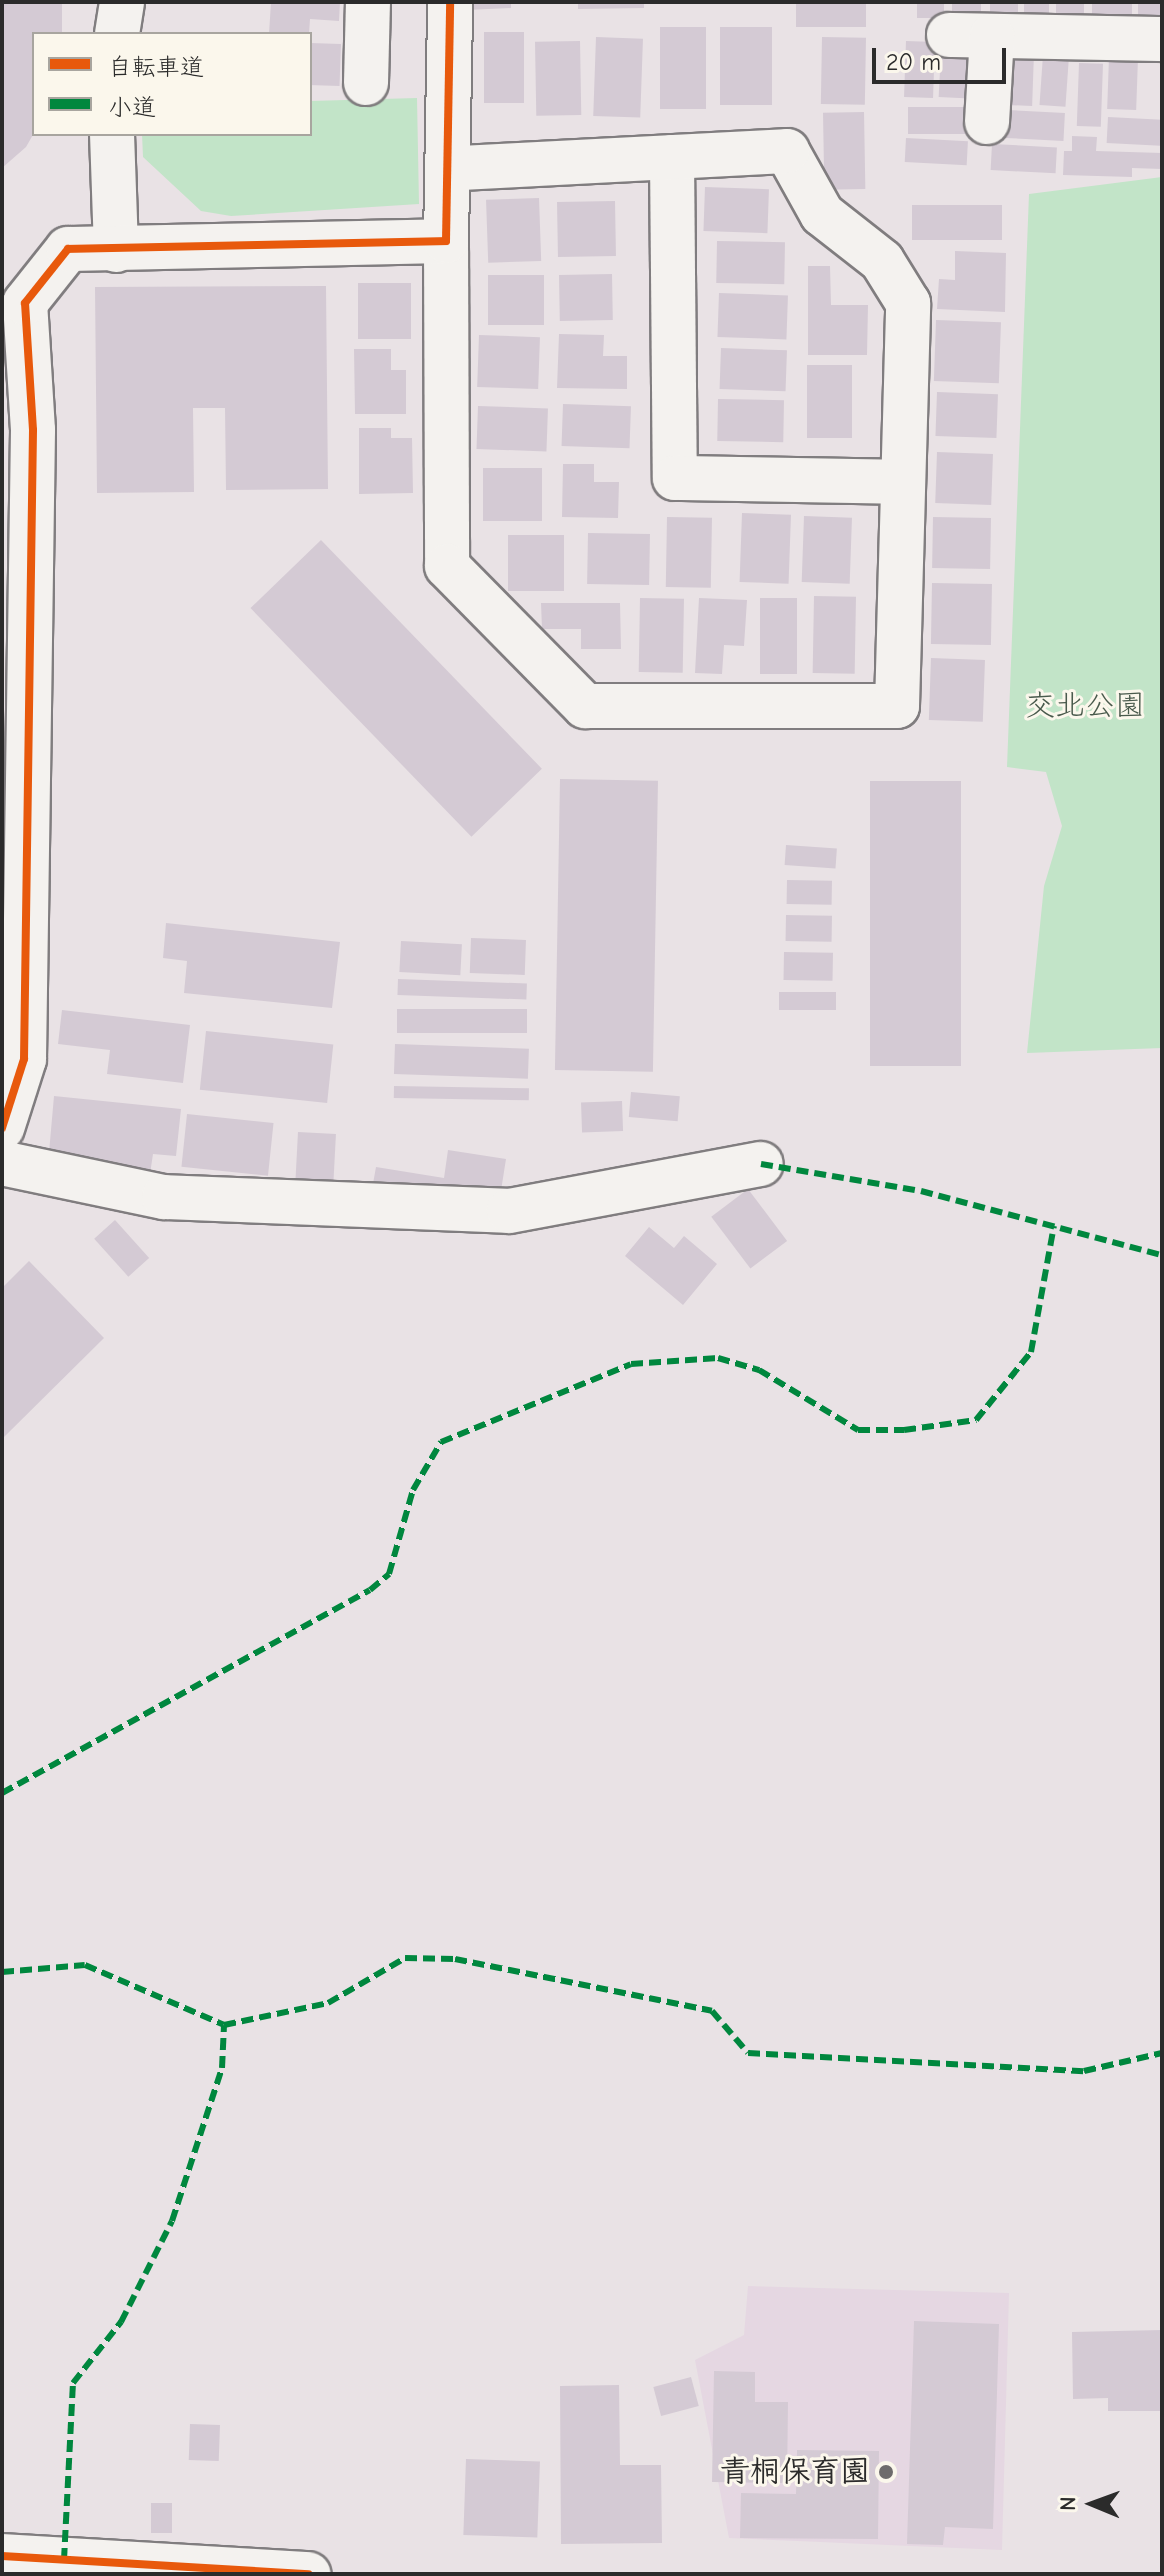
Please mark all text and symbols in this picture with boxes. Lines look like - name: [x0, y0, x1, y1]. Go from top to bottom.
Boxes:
- legend: [32, 32, 312, 136]
- scale bar: [876, 32, 1010, 82]
- text: 20 m: [886, 48, 941, 76]
- text: 自転車道: [108, 53, 204, 81]
- text: 小道: [108, 93, 156, 121]
- park label: 交北公園: [1025, 688, 1145, 724]
- place label: 青桐保育園: [720, 2454, 870, 2490]
- marker: 青桐保育園: [877, 2463, 895, 2481]
- north arrow: [1052, 2464, 1132, 2544]
- text: N: [1055, 2496, 1081, 2511]

